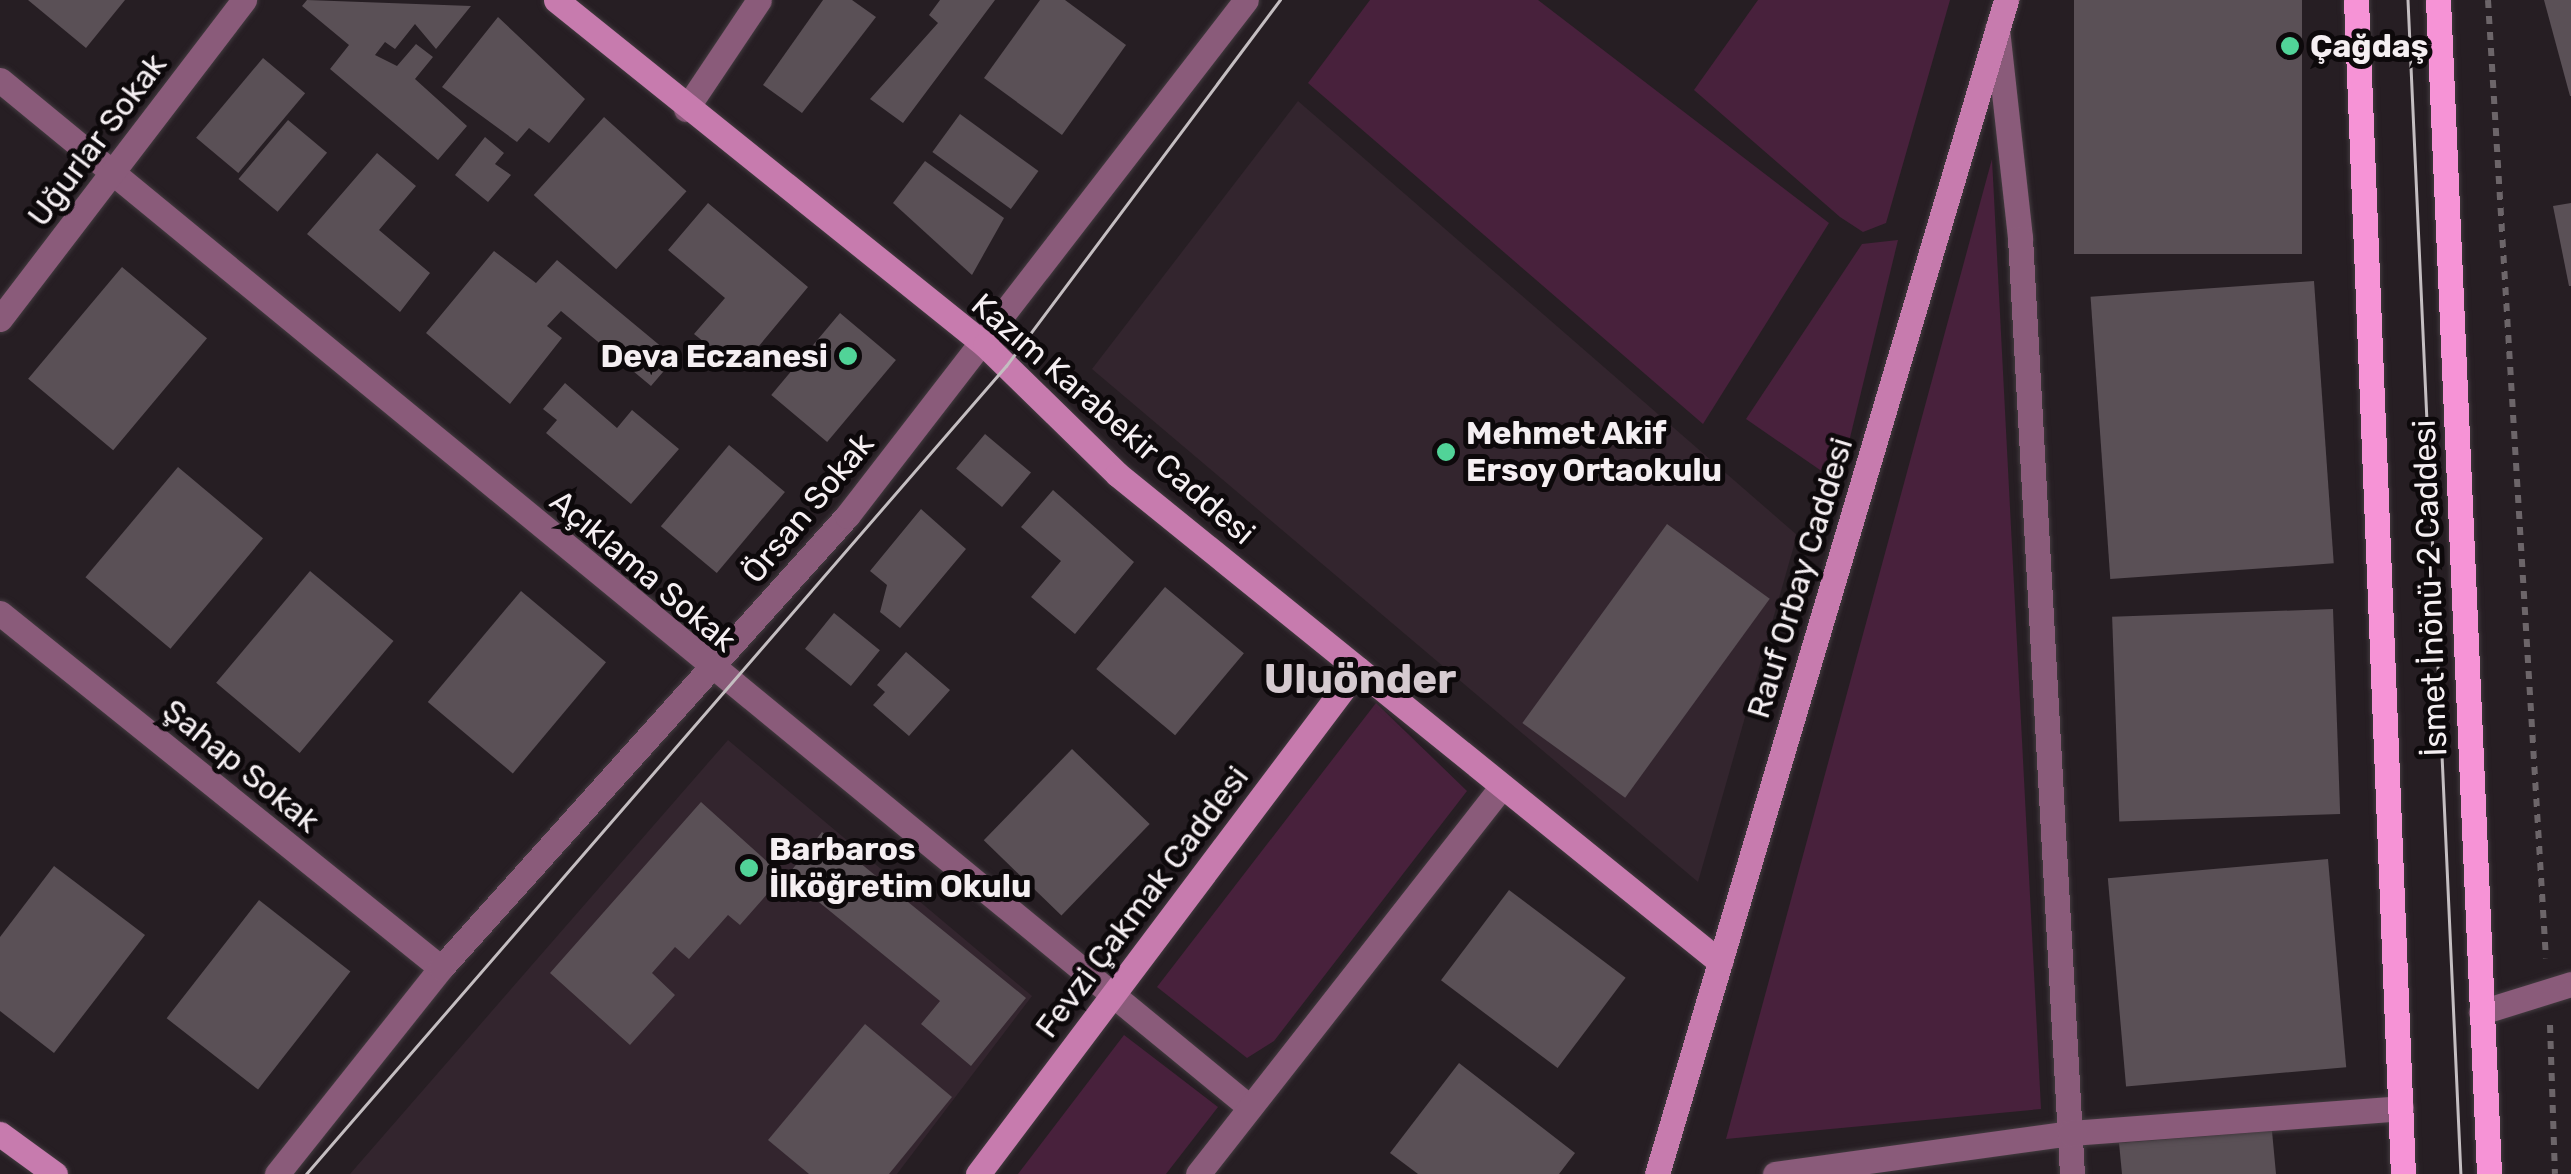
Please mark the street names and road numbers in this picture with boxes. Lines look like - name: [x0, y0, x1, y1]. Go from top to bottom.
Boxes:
- street label: Uğurlar Sokak: [19, 46, 175, 234]
- street label: Kazım Karabekir Caddesi: [963, 285, 1263, 553]
- street label: İsmet İnönü-2 Caddesi: [2405, 419, 2455, 757]
- street label: Örsan Sokak: [734, 425, 882, 591]
- street label: Rauf Orbay Caddesi: [1739, 432, 1861, 724]
- street label: Açıklama Sokak: [542, 482, 744, 660]
- street label: Şahap Sokak: [155, 691, 327, 841]
- street label: Fevzi Çakmak Caddesi: [1027, 759, 1257, 1045]

